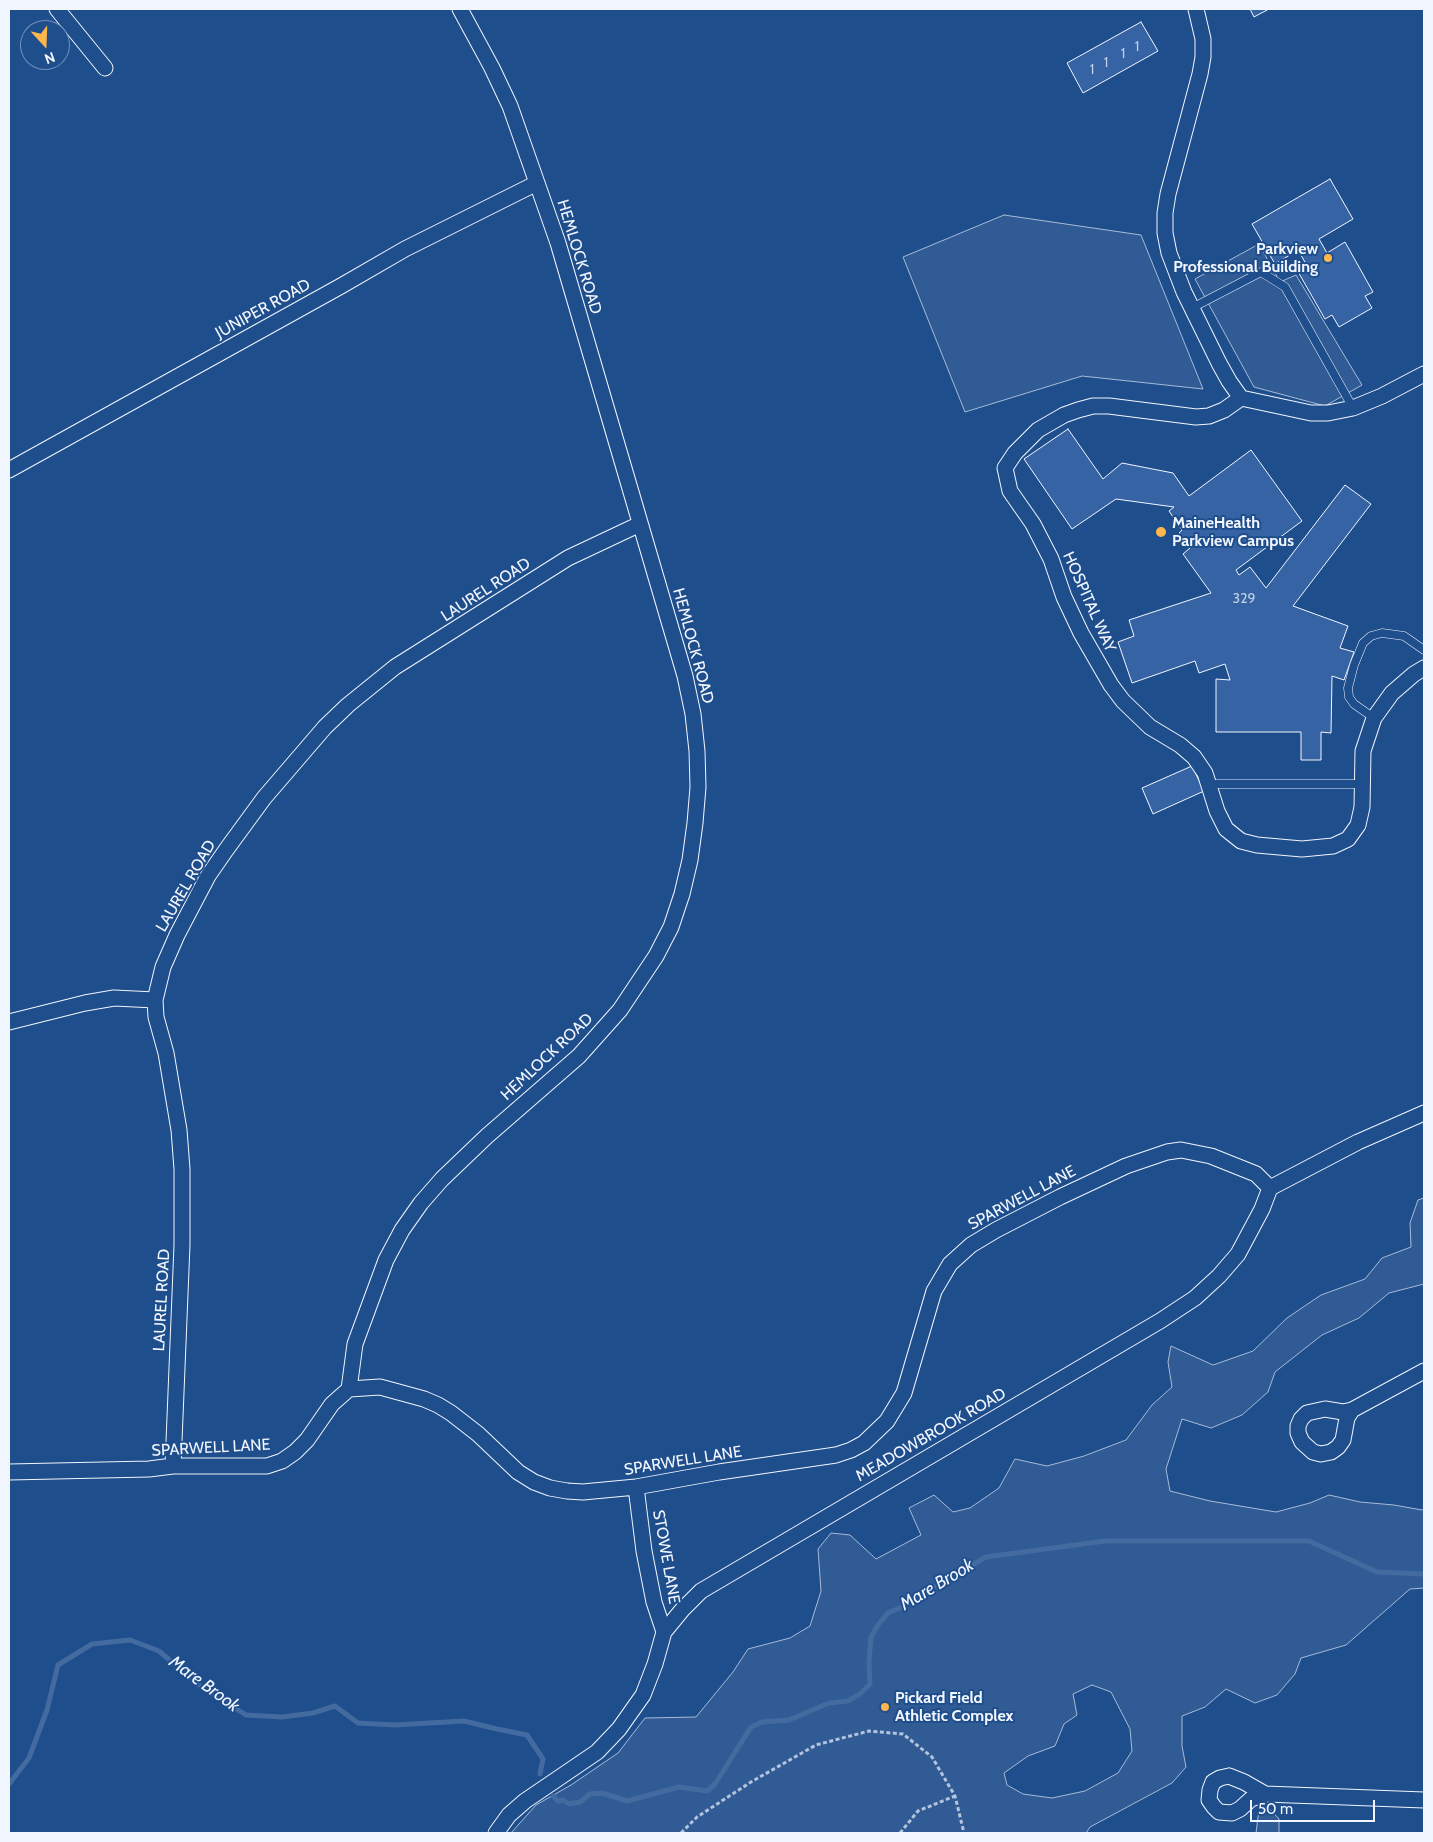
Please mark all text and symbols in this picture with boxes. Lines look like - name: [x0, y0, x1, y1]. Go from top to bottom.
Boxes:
- north arrow: [20, 20, 70, 70]
- house number: 1: [1135, 39, 1139, 55]
- house number: 1: [1121, 46, 1125, 62]
- text: N: [42, 48, 58, 68]
- house number: 1: [1104, 55, 1108, 71]
- house number: 1: [1090, 62, 1094, 78]
- street label: HEMLOCK ROAD: [552, 197, 606, 317]
- place label: Parkview Professional Building: [1173, 239, 1318, 277]
- marker: Parkview Professional Building: [1322, 252, 1334, 264]
- street label: JUNIPER ROAD: [212, 275, 314, 343]
- place label: MaineHealth Parkview Campus: [1172, 513, 1294, 551]
- marker: MaineHealth Parkview Campus: [1154, 525, 1168, 539]
- street label: HOSPITAL WAY: [1058, 549, 1120, 655]
- street label: LAUREL ROAD: [438, 554, 534, 626]
- street label: HEMLOCK ROAD: [668, 586, 718, 706]
- house number: 329: [1233, 591, 1255, 607]
- street label: LAUREL ROAD: [152, 837, 220, 935]
- street label: HEMLOCK ROAD: [497, 1009, 597, 1105]
- street label: SPARWELL LANE: [965, 1162, 1079, 1234]
- street label: LAUREL ROAD: [150, 1248, 174, 1352]
- street label: MEADOWBROOK ROAD: [852, 1384, 1010, 1486]
- street label: SPARWELL LANE: [151, 1435, 271, 1461]
- street label: SPARWELL LANE: [623, 1442, 743, 1480]
- street label: STOWE LANE: [648, 1508, 684, 1606]
- water label: Mare Brook: [896, 1555, 978, 1615]
- water label: Mare Brook: [164, 1651, 244, 1717]
- place label: Pickard Field Athletic Complex: [895, 1688, 1013, 1726]
- marker: Pickard Field Athletic Complex: [879, 1701, 891, 1713]
- scale bar: [1253, 1790, 1378, 1822]
- text: 50 m: [1258, 1800, 1293, 1818]

